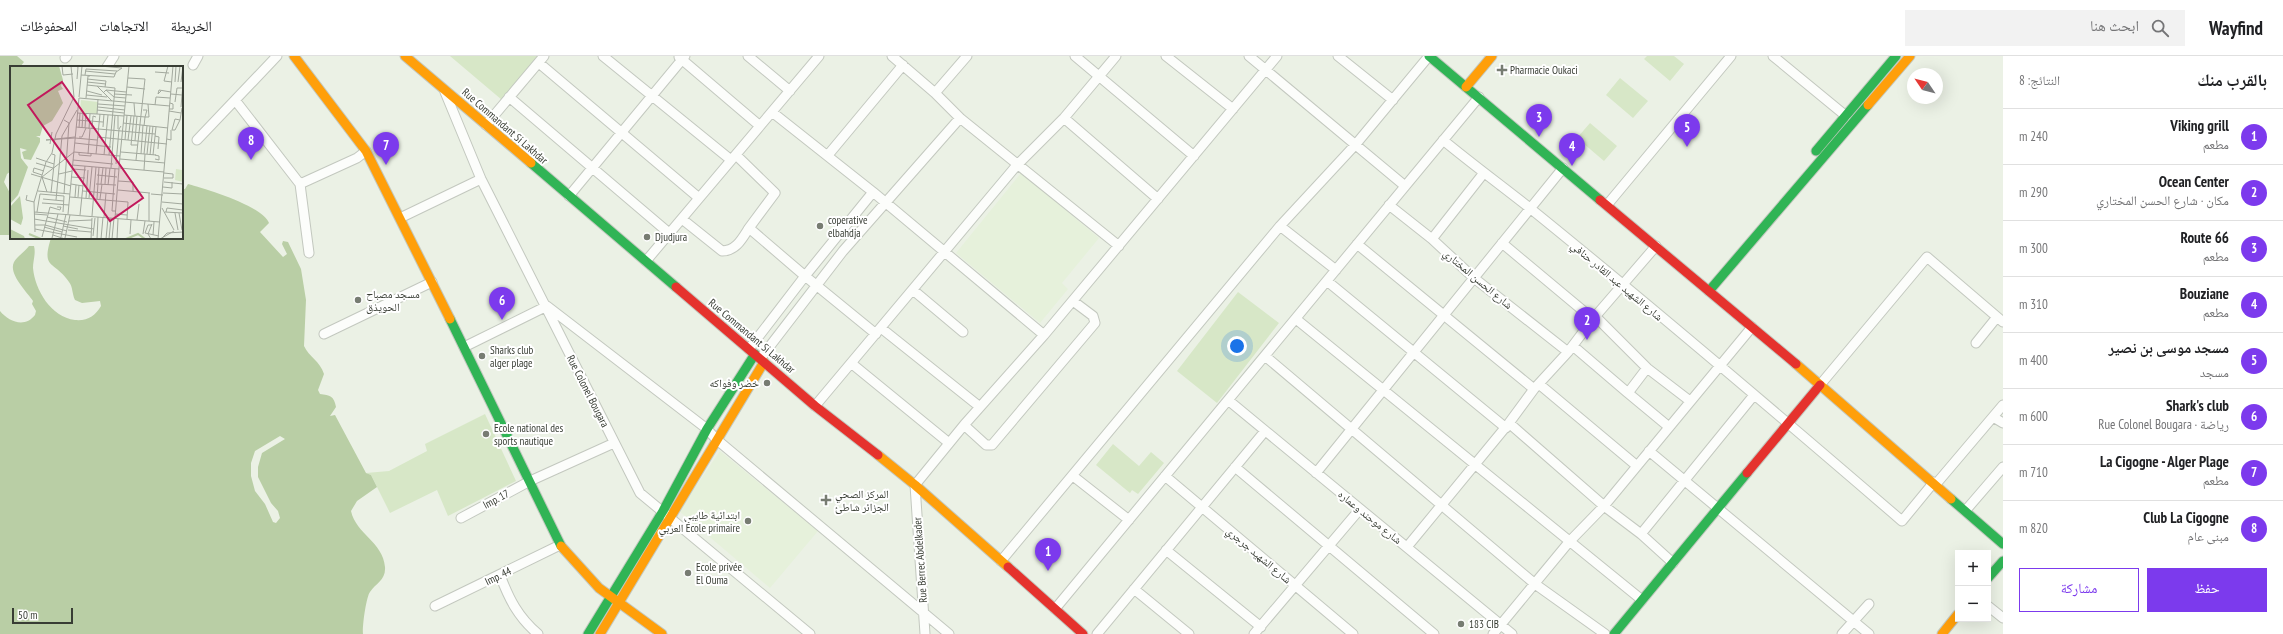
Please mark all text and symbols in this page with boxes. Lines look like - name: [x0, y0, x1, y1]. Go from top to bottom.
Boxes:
- search box: [1905, 10, 2185, 46]
- text: ابحث هنا: [2090, 16, 2139, 35]
- text: Wayfind: [2209, 16, 2263, 40]
- text: المحفوظات: [20, 17, 77, 35]
- text: الاتجاهات: [99, 17, 149, 35]
- text: الخريطة: [171, 17, 212, 35]
- icon: search: [2149, 17, 2171, 39]
- place label: Pharmacie Oukaci: [1510, 63, 1578, 77]
- marker: Pharmacie Oukaci: [1497, 65, 1507, 75]
- inset map: [10, 66, 183, 239]
- north arrow: [1907, 68, 1943, 104]
- text: بالقرب منك: [2197, 69, 2267, 91]
- text: النتائج: 8: [2019, 72, 2060, 89]
- street label: Rue Commandant Si Lakhdar: [459, 85, 551, 167]
- pin: 3: [1526, 104, 1552, 137]
- pin: 5: [1674, 114, 1700, 147]
- text: Viking grill: [2170, 116, 2229, 135]
- pin: 8: [238, 127, 264, 160]
- text: 240 m: [2019, 128, 2048, 145]
- text: 1: [2251, 128, 2257, 145]
- pin: 7: [373, 132, 399, 165]
- pin: 4: [1559, 133, 1585, 166]
- text: مطعم: [2203, 136, 2229, 153]
- text: Ocean Center: [2159, 172, 2229, 191]
- text: 290 m: [2019, 184, 2048, 201]
- text: 2: [2251, 184, 2257, 201]
- text: مكان · شارع الحسن المختاري: [2096, 192, 2229, 209]
- place label: coperative elbahdja: [828, 213, 868, 240]
- marker: coperative elbahdja: [815, 221, 825, 231]
- text: Route 66: [2180, 228, 2229, 247]
- place label: Djudjura: [655, 230, 687, 244]
- marker: Djudjura: [642, 232, 652, 242]
- street label: شارع الشهيد عبد القادر حنافي: [1567, 238, 1666, 325]
- text: 300 m: [2019, 240, 2048, 257]
- text: 3: [2251, 240, 2257, 257]
- street label: شارع الحسن المختاري: [1439, 246, 1516, 313]
- text: مطعم: [2203, 248, 2229, 265]
- text: Bouziane: [2180, 284, 2229, 303]
- place label: مسجد مصباح الحويذق: [366, 287, 420, 314]
- pin: 6: [489, 287, 515, 320]
- marker: مسجد مصباح الحويذق: [353, 295, 363, 305]
- street label: Rue Commandant Si Lakhdar: [706, 296, 798, 376]
- text: 310 m: [2019, 296, 2048, 313]
- text: 4: [2251, 296, 2257, 313]
- text: مطعم: [2203, 304, 2229, 321]
- pin: 2: [1574, 307, 1600, 340]
- your location: [1227, 336, 1247, 356]
- text: مسجد موسى بن نصير: [2109, 338, 2229, 357]
- place label: Sharks club alger plage: [490, 343, 534, 370]
- marker: Sharks club alger plage: [477, 351, 487, 361]
- text: 400 m: [2019, 352, 2048, 369]
- text: 5: [2251, 352, 2257, 369]
- street label: Rue Colonel Bougara: [564, 353, 612, 429]
- text: مسجد: [2200, 364, 2229, 381]
- place label: خضر وفواكه: [710, 376, 759, 390]
- marker: خضر وفواكه: [762, 378, 772, 388]
- text: Shark's club: [2166, 396, 2229, 415]
- text: 600 m: [2019, 408, 2048, 425]
- text: 6: [2251, 408, 2257, 425]
- text: رياضة · Rue Colonel Bougara: [2098, 416, 2229, 433]
- place label: Ecole national des sports nautique: [494, 421, 563, 448]
- marker: Ecole national des sports nautique: [481, 429, 491, 439]
- text: La Cigogne - Alger Plage: [2100, 452, 2229, 471]
- text: 710 m: [2019, 464, 2048, 481]
- text: 7: [2251, 464, 2257, 481]
- text: مطعم: [2203, 472, 2229, 489]
- street label: Imp. 17: [480, 486, 512, 512]
- place label: المركز الصحي الجزائر شاطئ: [835, 487, 889, 514]
- street label: شارع موحند وعماره: [1335, 487, 1405, 547]
- marker: المركز الصحي الجزائر شاطئ: [820, 494, 832, 506]
- place label: ابتدائية طايبي العربي École primaire: [659, 508, 740, 537]
- text: Club La Cigogne: [2143, 508, 2229, 527]
- marker: ابتدائية طايبي العربي École primaire: [743, 516, 753, 526]
- street label: Rue Berrec Abdelkader: [910, 517, 930, 603]
- text: 820 m: [2019, 520, 2048, 537]
- text: 8: [2251, 520, 2257, 537]
- street label: شارع الشهيد جرجري: [1222, 524, 1294, 588]
- text: مبنى عام: [2188, 528, 2229, 545]
- pin: 1: [1035, 538, 1061, 571]
- map controls: [1955, 550, 1991, 622]
- button: +: [1955, 550, 1991, 586]
- place label: Ecole privée El Ouma: [696, 560, 743, 587]
- street label: Imp. 44: [482, 564, 514, 588]
- marker: Ecole privée El Ouma: [683, 568, 693, 578]
- button: مشاركة: [2019, 568, 2139, 612]
- button: حفظ: [2147, 568, 2267, 612]
- button: −: [1955, 586, 1991, 622]
- scale bar: [12, 606, 73, 625]
- text: 50 m: [18, 608, 37, 622]
- place label: 183 CIB: [1469, 617, 1499, 631]
- marker: 183 CIB: [1456, 619, 1466, 629]

